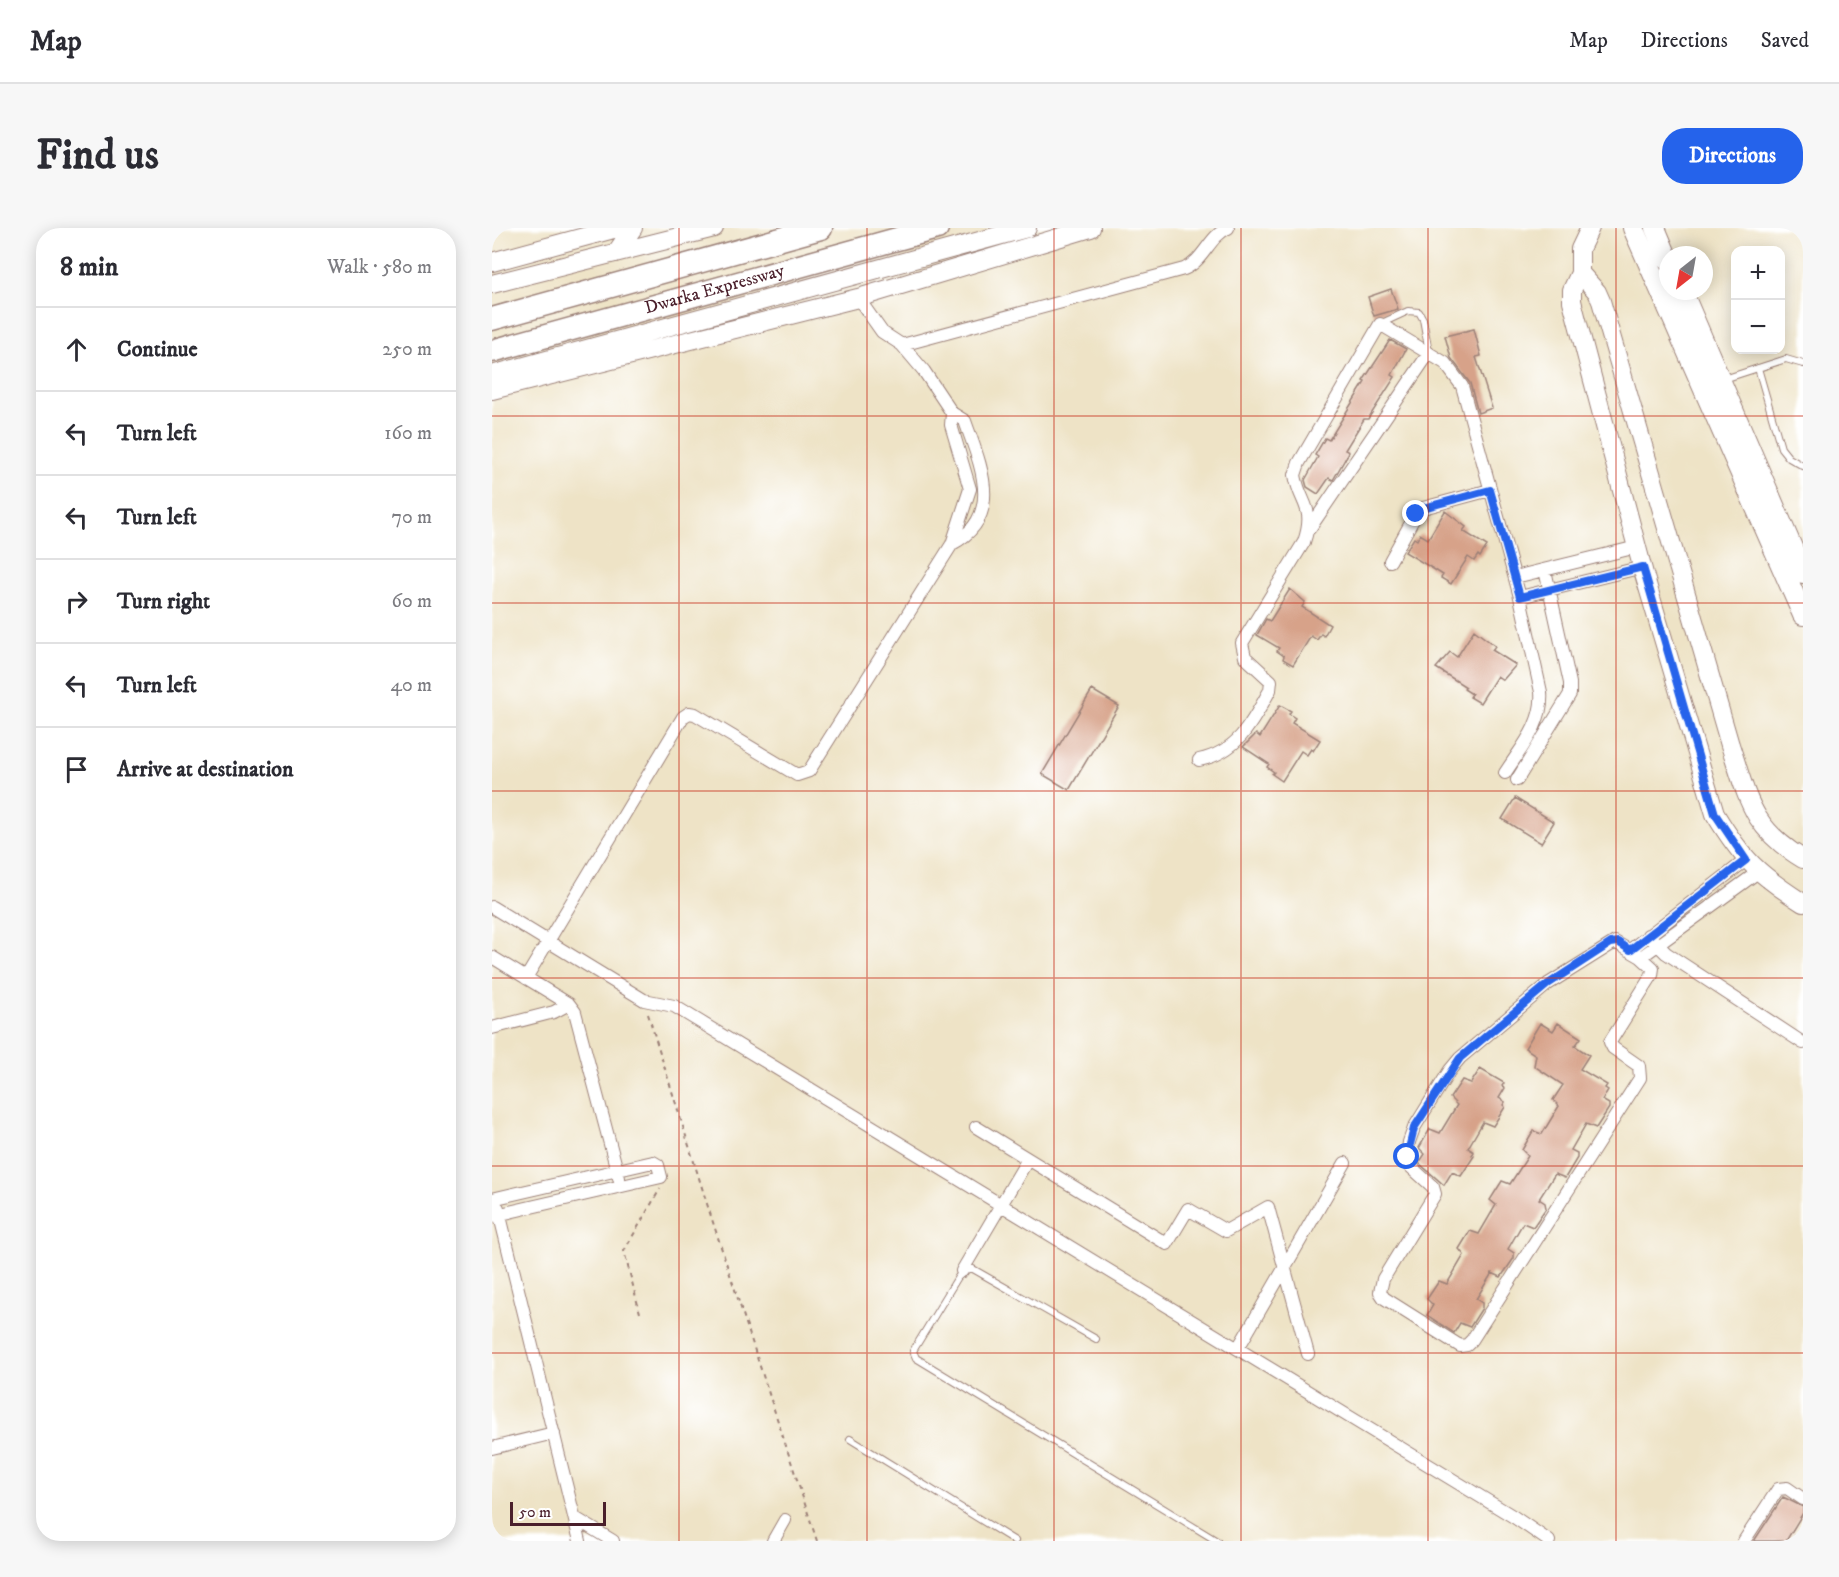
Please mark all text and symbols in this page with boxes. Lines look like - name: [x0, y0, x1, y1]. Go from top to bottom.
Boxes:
- text: Map: [30, 24, 82, 59]
- text: Map: [1569, 28, 1608, 54]
- text: Directions: [1641, 28, 1728, 54]
- text: Saved: [1761, 28, 1809, 54]
- button: Directions: [1662, 128, 1803, 184]
- text: Find us: [36, 130, 159, 182]
- north arrow: [1659, 246, 1713, 300]
- map controls: [1731, 246, 1785, 354]
- button: +: [1731, 246, 1785, 300]
- text: 8 min: [60, 251, 118, 284]
- text: Walk · 580 m: [327, 255, 432, 280]
- street label: Dwarka Expressway: [642, 260, 787, 319]
- button: −: [1731, 300, 1785, 354]
- icon: ahead: [60, 333, 93, 366]
- text: Continue: [117, 336, 198, 363]
- text: 250 m: [382, 337, 432, 362]
- icon: left: [60, 417, 93, 450]
- text: Turn left: [117, 420, 197, 447]
- text: 160 m: [384, 421, 432, 446]
- route end: [1402, 500, 1428, 526]
- icon: left: [60, 501, 93, 534]
- text: Turn left: [117, 504, 197, 531]
- text: 70 m: [391, 505, 432, 530]
- icon: right: [60, 585, 93, 618]
- text: Turn right: [117, 588, 210, 615]
- text: 60 m: [392, 589, 432, 614]
- icon: left: [60, 669, 93, 702]
- text: Turn left: [117, 672, 197, 699]
- text: 40 m: [390, 673, 432, 698]
- icon: arrive: [60, 753, 93, 786]
- text: Arrive at destination: [117, 756, 294, 783]
- route start: [1393, 1143, 1419, 1169]
- scale bar: [510, 1499, 606, 1526]
- text: 50 m: [519, 1502, 551, 1522]

